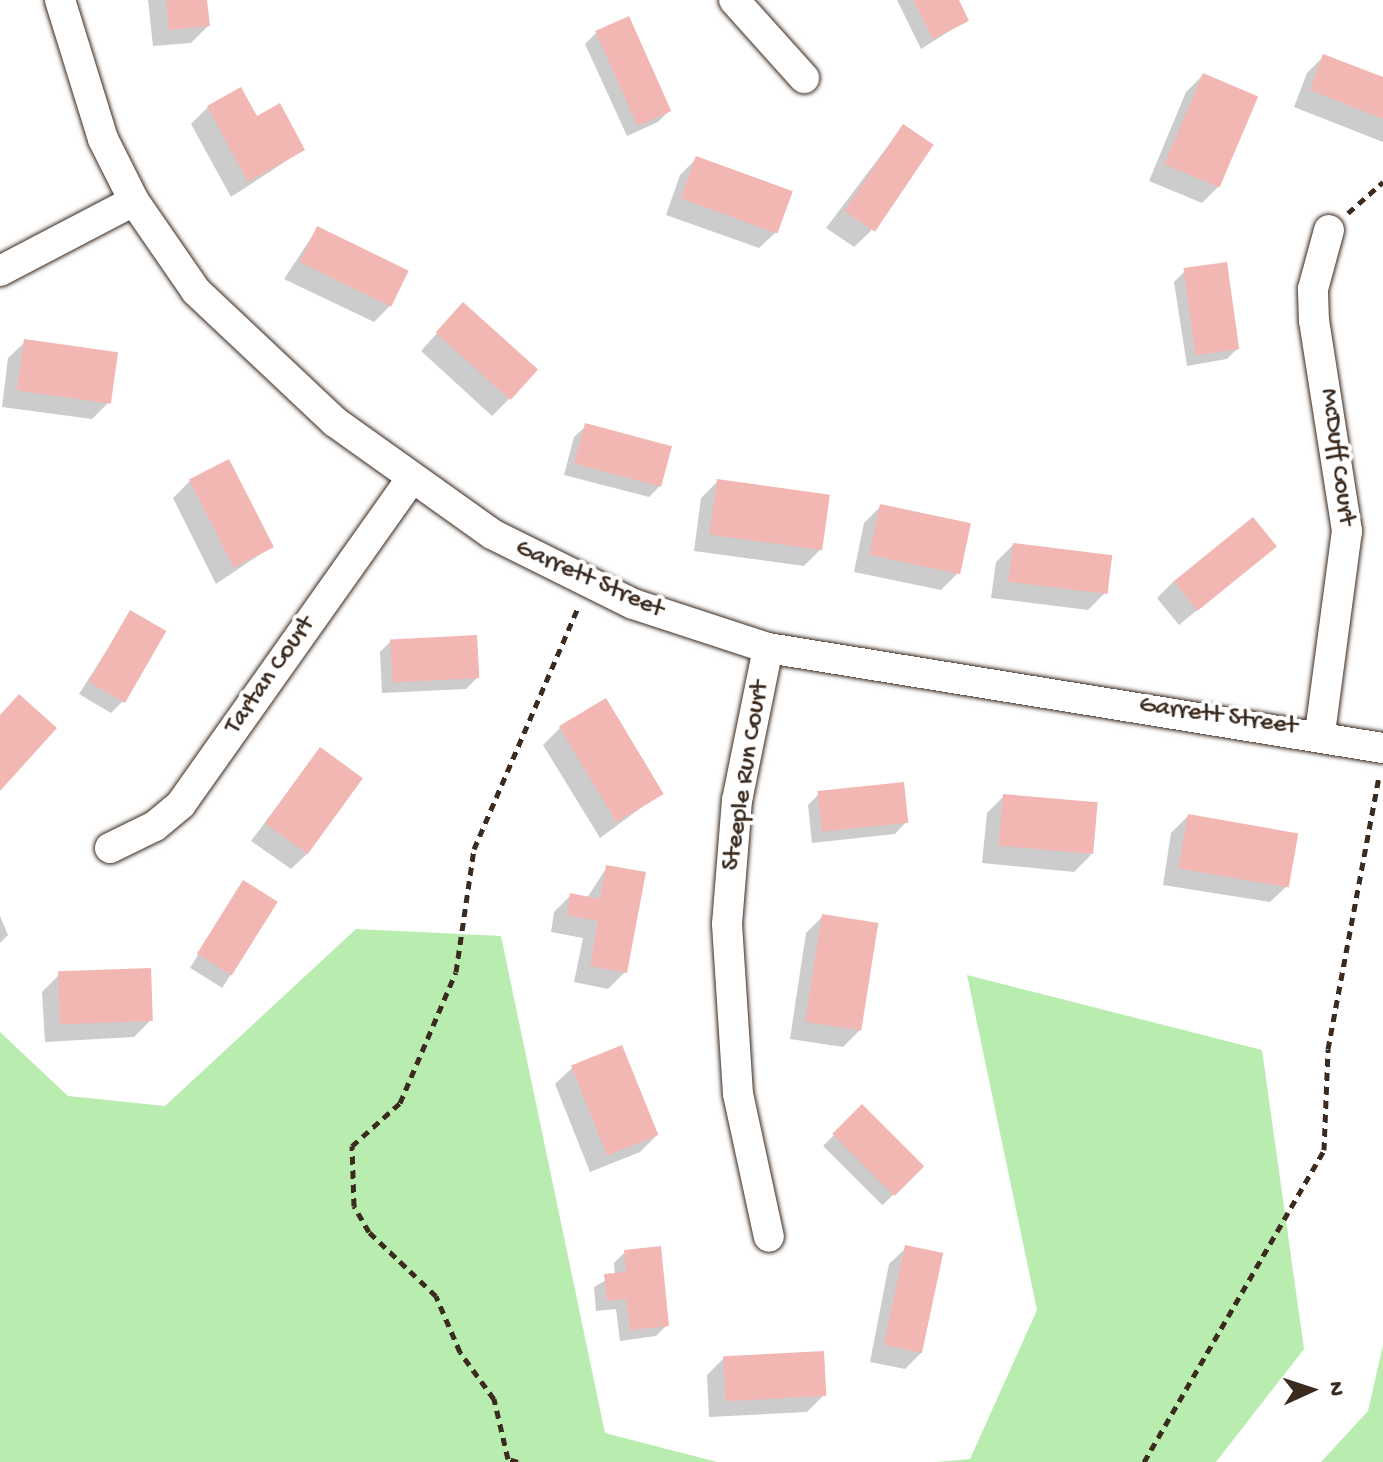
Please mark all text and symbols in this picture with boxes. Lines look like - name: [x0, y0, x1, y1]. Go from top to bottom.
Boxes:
- street label: McDuff Court: [1311, 387, 1361, 527]
- street label: Garrett Street: [510, 533, 668, 627]
- street label: Tartan Court: [219, 611, 323, 741]
- street label: Steeple Run Court: [717, 679, 777, 873]
- street label: Garrett Street: [1137, 690, 1299, 744]
- north arrow: [1271, 1350, 1351, 1430]
- text: N: [1322, 1381, 1348, 1397]

